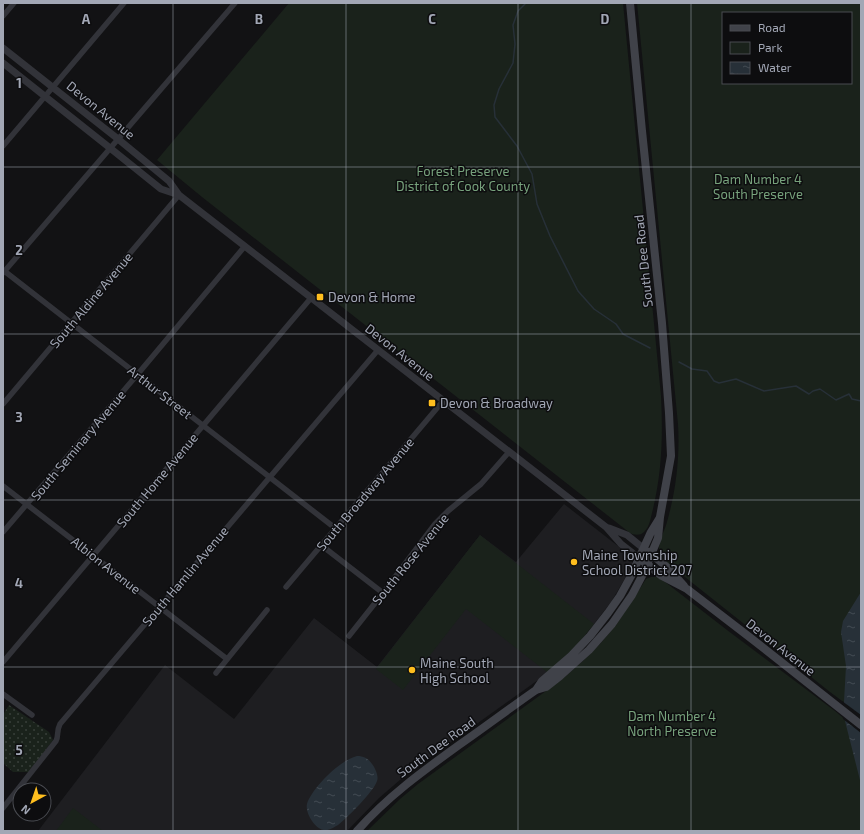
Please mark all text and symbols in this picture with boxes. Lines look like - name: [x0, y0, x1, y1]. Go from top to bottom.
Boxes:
- text: A: [82, 11, 91, 27]
- text: B: [255, 11, 263, 27]
- text: C: [428, 11, 436, 27]
- text: D: [601, 11, 610, 27]
- legend: [722, 12, 852, 84]
- text: Road: [758, 20, 786, 34]
- text: Park: [758, 40, 783, 54]
- text: Water: [758, 60, 792, 74]
- text: 1: [16, 75, 22, 91]
- street label: Devon Avenue: [64, 78, 138, 142]
- park label: Forest Preserve District of Cook County: [396, 163, 530, 194]
- park label: Dam Number 4 South Preserve: [713, 171, 803, 202]
- street label: South Dee Road: [630, 214, 656, 308]
- text: 2: [15, 242, 23, 258]
- street label: South Aldine Avenue: [46, 249, 136, 351]
- place label: Devon & Home: [328, 289, 416, 305]
- marker: Devon & Home: [315, 292, 325, 302]
- street label: Devon Avenue: [362, 320, 438, 384]
- street label: Arthur Street: [125, 362, 195, 422]
- street label: South Seminary Avenue: [27, 387, 129, 503]
- place label: Devon & Broadway: [440, 395, 553, 411]
- marker: Devon & Broadway: [427, 398, 437, 408]
- text: 3: [15, 409, 23, 425]
- street label: South Home Avenue: [113, 430, 201, 530]
- street label: South Broadway Avenue: [313, 434, 417, 554]
- street label: South Rose Avenue: [368, 510, 452, 608]
- street label: South Hamlin Avenue: [139, 523, 231, 629]
- street label: Albion Avenue: [68, 533, 144, 597]
- place label: Maine Township School District 207: [582, 547, 693, 578]
- marker: Maine Township School District 207: [569, 557, 579, 567]
- text: 4: [15, 575, 23, 591]
- street label: Devon Avenue: [743, 615, 819, 679]
- place label: Maine South High School: [420, 655, 494, 686]
- marker: Maine South High School: [407, 665, 417, 675]
- park label: Dam Number 4 North Preserve: [627, 708, 717, 739]
- street label: South Dee Road: [394, 713, 478, 781]
- text: 5: [15, 742, 23, 758]
- north arrow: [12, 782, 52, 822]
- text: N: [18, 802, 32, 818]

